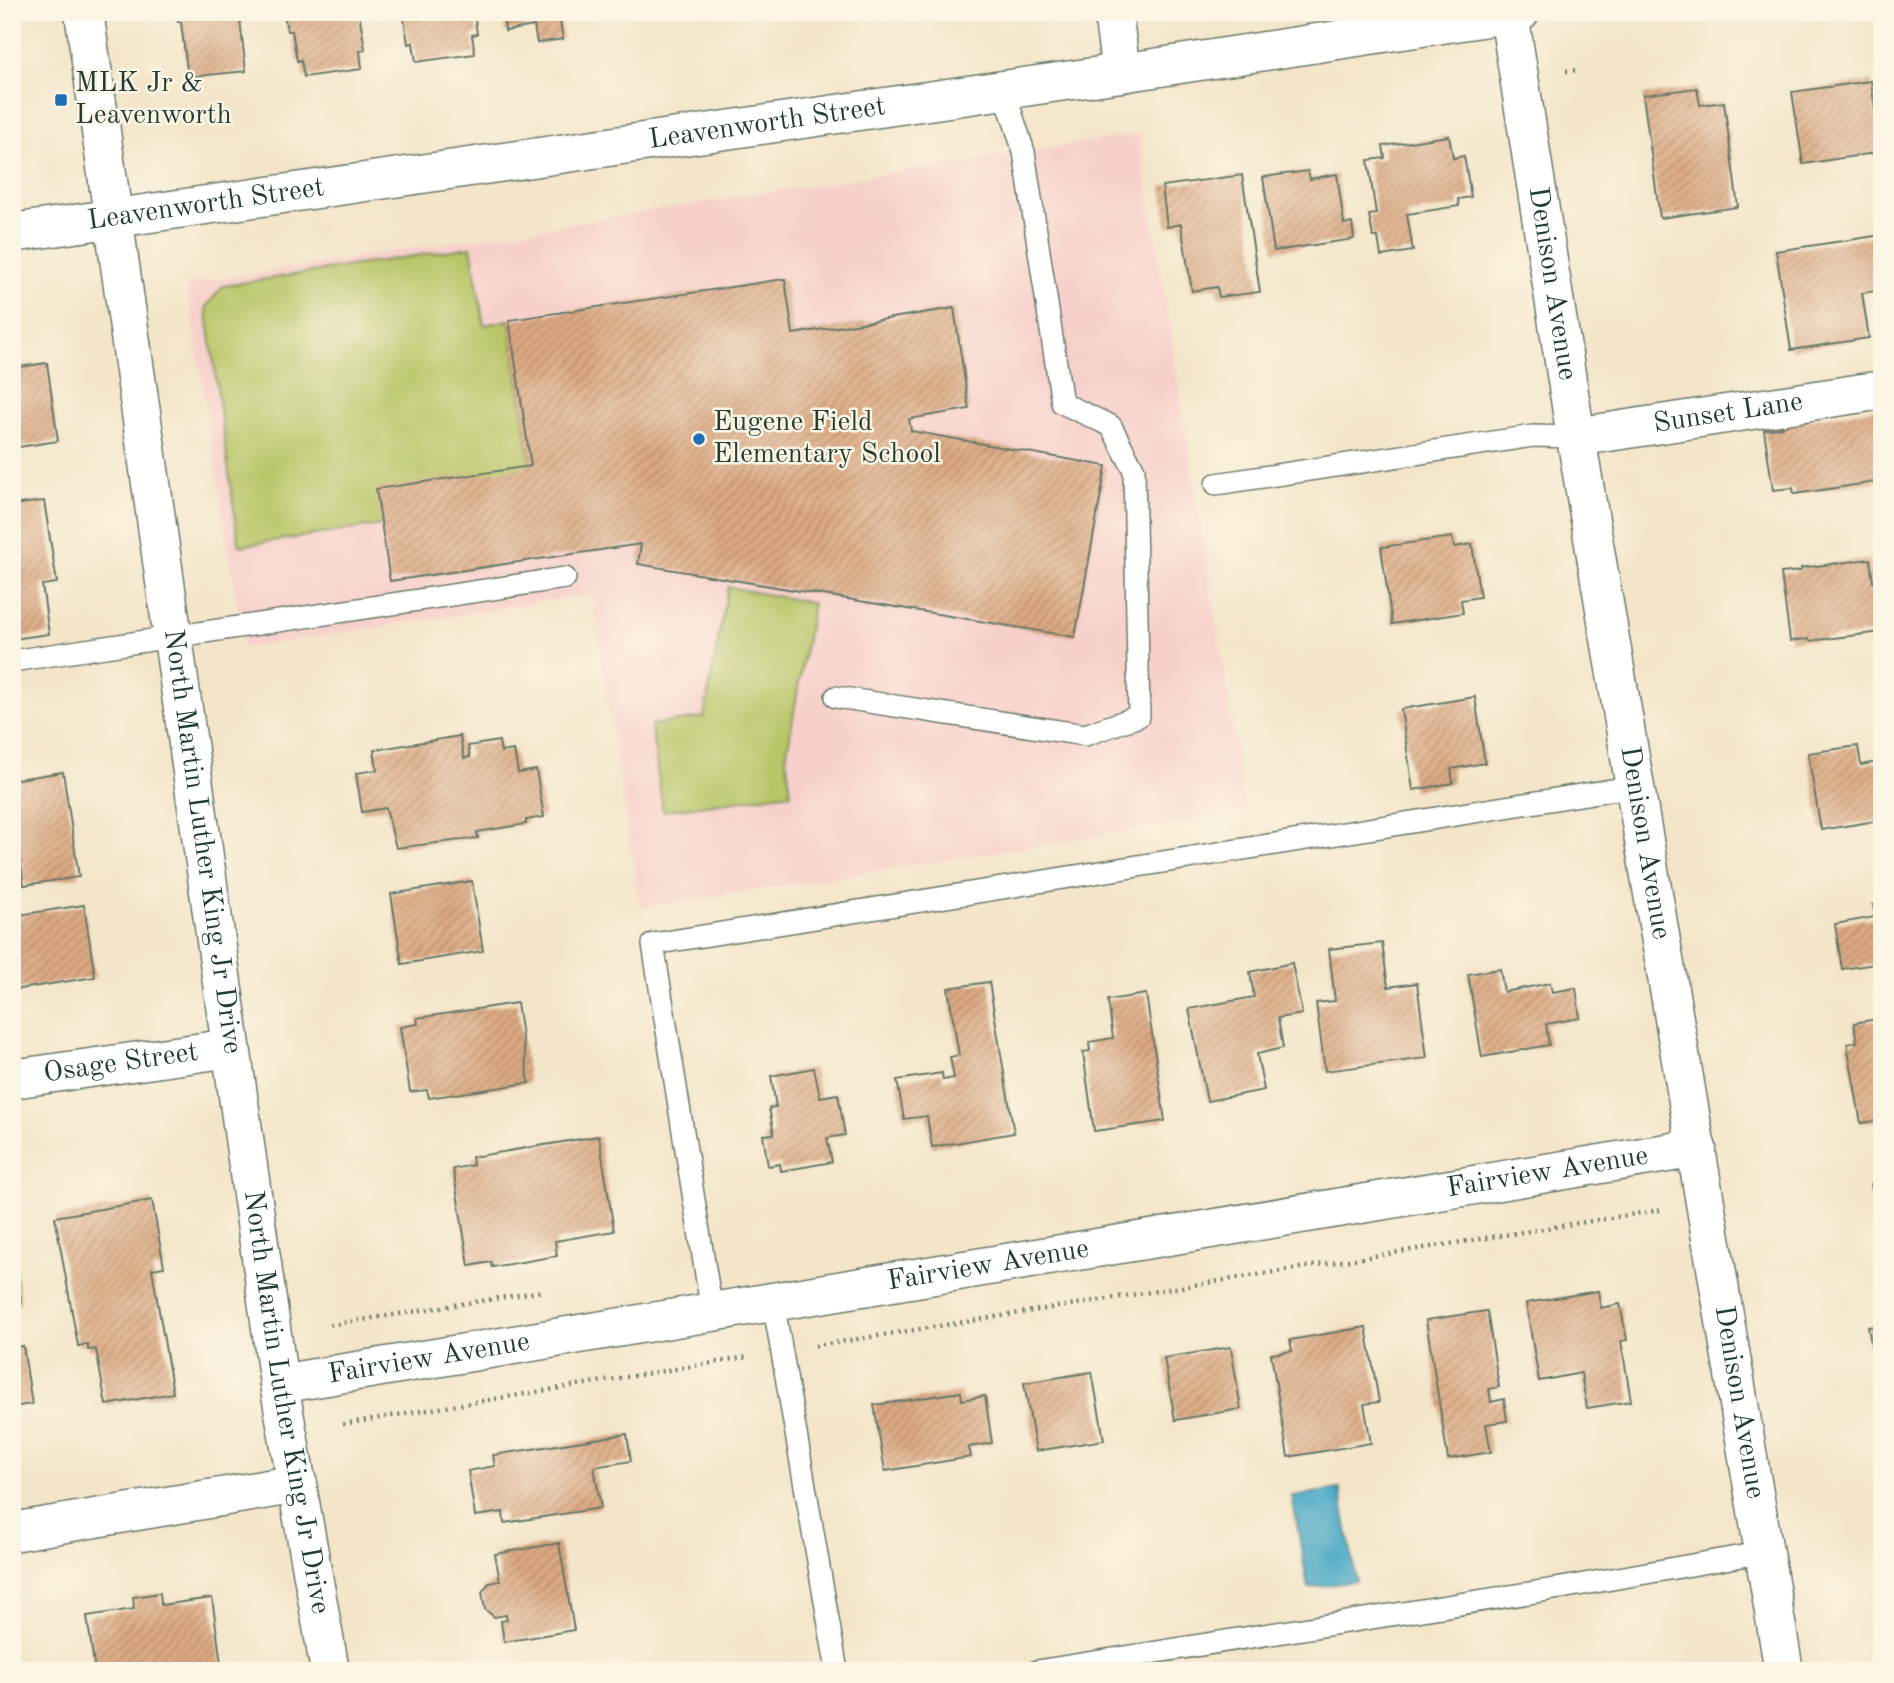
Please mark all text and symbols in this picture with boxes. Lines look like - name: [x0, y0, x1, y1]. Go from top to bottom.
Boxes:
- place label: MLK Jr & Leavenworth: [75, 70, 232, 130]
- marker: MLK Jr & Leavenworth: [53, 92, 69, 108]
- street label: Leavenworth Street: [647, 93, 887, 155]
- street label: Leavenworth Street: [86, 174, 326, 236]
- street label: Denison Avenue: [1523, 185, 1581, 382]
- street label: Sunset Lane: [1652, 388, 1805, 439]
- place label: Eugene Field Elementary School: [713, 409, 941, 469]
- marker: Eugene Field Elementary School: [691, 431, 707, 447]
- street label: North Martin Luther King Jr Drive: [158, 628, 246, 1056]
- street label: Denison Avenue: [1614, 744, 1674, 942]
- street label: Osage Street: [42, 1039, 200, 1088]
- street label: Fairview Avenue: [1445, 1142, 1650, 1203]
- street label: North Martin Luther King Jr Drive: [238, 1189, 334, 1616]
- street label: Fairview Avenue: [885, 1235, 1091, 1297]
- street label: Denison Avenue: [1709, 1303, 1769, 1501]
- street label: Fairview Avenue: [326, 1329, 532, 1390]

